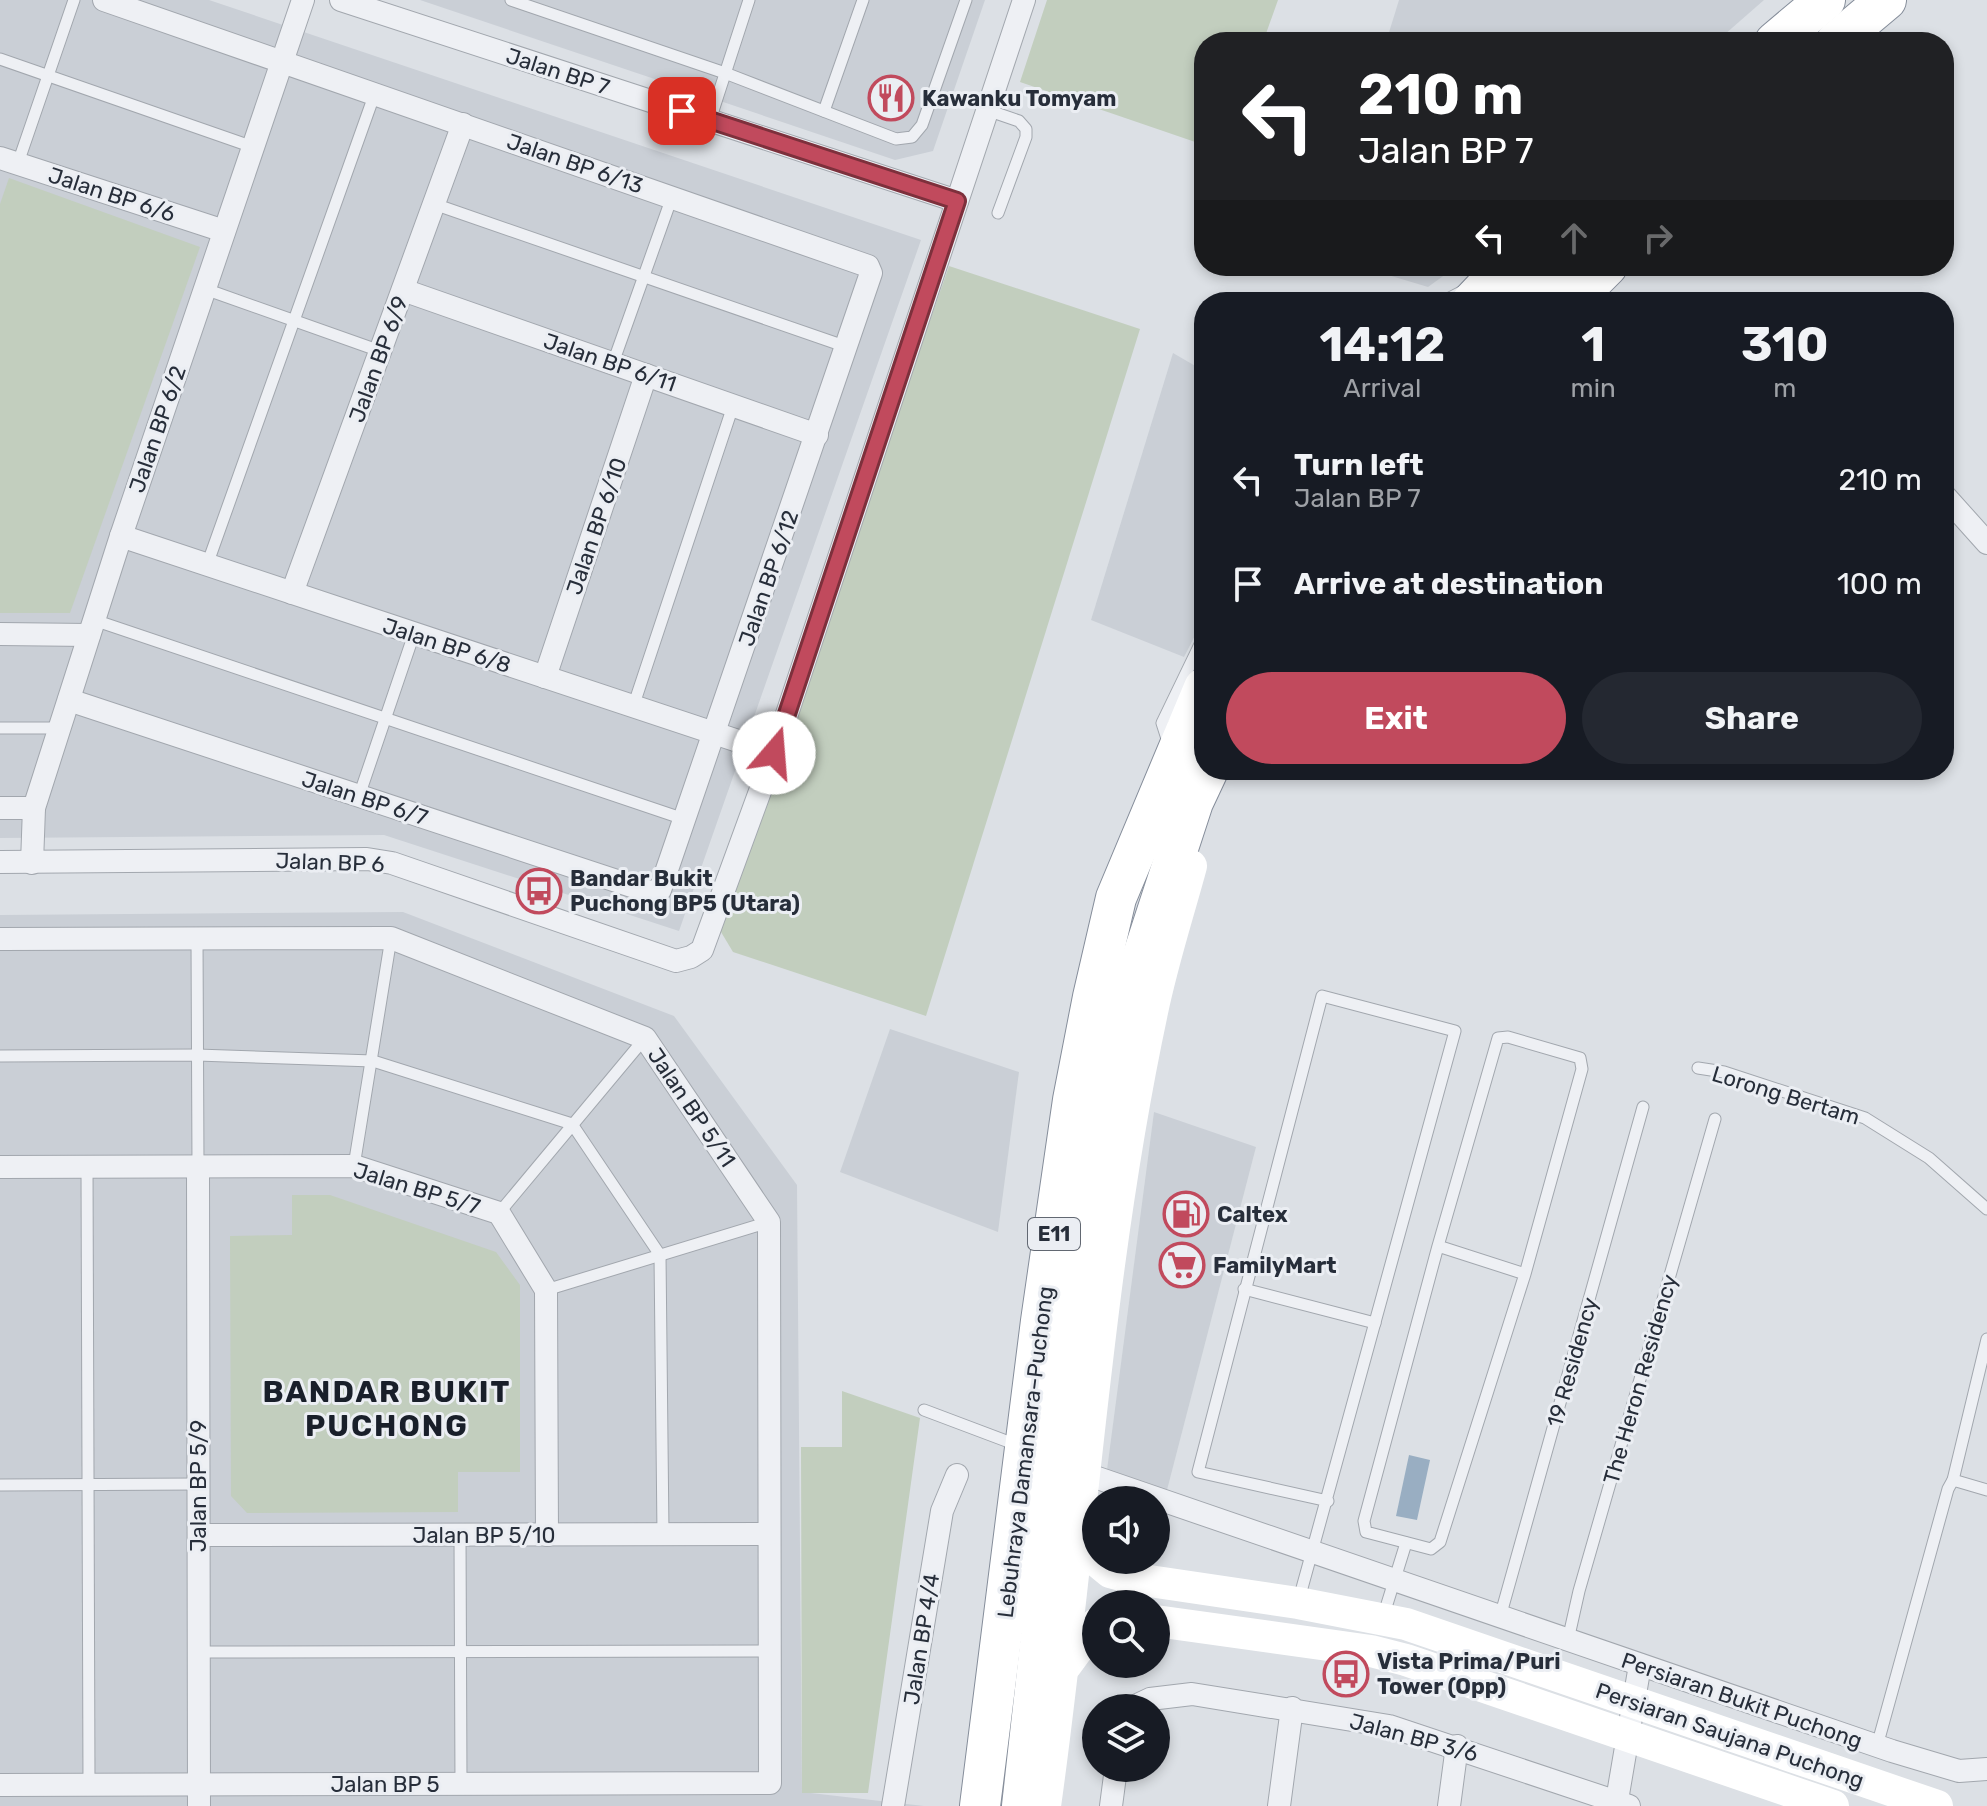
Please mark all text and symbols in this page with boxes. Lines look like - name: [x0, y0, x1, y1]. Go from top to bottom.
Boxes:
- street label: Jalan BP 7: [503, 42, 613, 101]
- text: 210 m: [1358, 62, 1524, 128]
- icon: left: [1226, 64, 1330, 168]
- restaurant icon: Kawanku Tomyam: [867, 74, 915, 122]
- pin: [648, 77, 716, 145]
- place label: Kawanku Tomyam: [922, 85, 1116, 112]
- icon: arrive: [660, 89, 704, 133]
- street label: Jalan BP 6/13: [503, 128, 646, 199]
- text: Jalan BP 7: [1358, 129, 1533, 172]
- street label: Jalan BP 6/6: [45, 161, 179, 228]
- icon: left: [1468, 216, 1512, 260]
- icon: ahead: [1552, 216, 1596, 260]
- icon: right: [1636, 216, 1680, 260]
- street label: Jalan BP 6/9: [343, 292, 414, 426]
- text: 14:12: [1319, 316, 1445, 373]
- text: 1: [1581, 316, 1605, 373]
- text: 310: [1741, 316, 1829, 373]
- street label: Jalan BP 6/11: [540, 327, 680, 398]
- street label: Jalan BP 6/2: [123, 362, 192, 496]
- text: Arrival: [1343, 373, 1421, 404]
- text: min: [1571, 373, 1616, 404]
- text: m: [1773, 373, 1796, 404]
- text: Turn left: [1294, 447, 1424, 483]
- street label: Jalan BP 6/10: [560, 454, 633, 598]
- icon: left: [1226, 458, 1270, 502]
- text: 210 m: [1838, 462, 1922, 498]
- text: Jalan BP 7: [1294, 483, 1421, 514]
- street label: Jalan BP 6/12: [733, 507, 804, 650]
- icon: arrive: [1226, 562, 1270, 606]
- text: Arrive at destination: [1294, 566, 1604, 602]
- text: 100 m: [1837, 566, 1922, 602]
- street label: Jalan BP 6/8: [379, 612, 514, 679]
- button: Exit: [1226, 672, 1566, 764]
- button: Share: [1582, 672, 1922, 764]
- position arrow: [732, 711, 816, 795]
- street label: Jalan BP 6/7: [298, 765, 431, 832]
- street label: Jalan BP 6: [275, 847, 385, 878]
- place label: Bandar Bukit Puchong BP5 (Utara): [570, 865, 800, 917]
- bus stop icon: Bandar Bukit Puchong BP5 (Utara): [515, 867, 563, 915]
- street label: Jalan BP 5/11: [642, 1042, 741, 1172]
- street label: Lorong Bertam: [1709, 1060, 1863, 1131]
- street label: Jalan BP 5/7: [350, 1156, 483, 1221]
- fuel station icon: Caltex: [1162, 1190, 1210, 1238]
- place label: Caltex: [1217, 1201, 1288, 1228]
- road number: E11: [1028, 1218, 1080, 1250]
- supermarket icon: FamilyMart: [1158, 1241, 1206, 1289]
- place label: FamilyMart: [1213, 1252, 1336, 1279]
- street label: The Heron Residency: [1598, 1271, 1683, 1487]
- street label: Lebuhraya Damansara–Puchong: [992, 1285, 1059, 1619]
- street label: 19 Residency: [1541, 1294, 1604, 1430]
- district label: BANDAR BUKIT PUCHONG: [263, 1374, 511, 1444]
- street label: Jalan BP 5/9: [185, 1420, 212, 1552]
- map controls: [1082, 1486, 1170, 1782]
- button: sound: [1082, 1486, 1170, 1574]
- street label: Jalan BP 5/10: [413, 1522, 555, 1549]
- street label: Jalan BP 4/4: [898, 1571, 945, 1707]
- button: search: [1082, 1590, 1170, 1678]
- street label: Persiaran Bukit Puchong: [1618, 1647, 1866, 1754]
- place label: Vista Prima/Puri Tower (Opp): [1377, 1648, 1561, 1700]
- bus stop icon: Vista Prima/Puri Tower (Opp): [1322, 1650, 1370, 1698]
- street label: Persiaran Saujana Puchong: [1592, 1677, 1868, 1794]
- button: layers: [1082, 1694, 1170, 1782]
- street label: Jalan BP 3/6: [1347, 1707, 1481, 1768]
- street label: Jalan BP 5: [331, 1771, 440, 1798]

